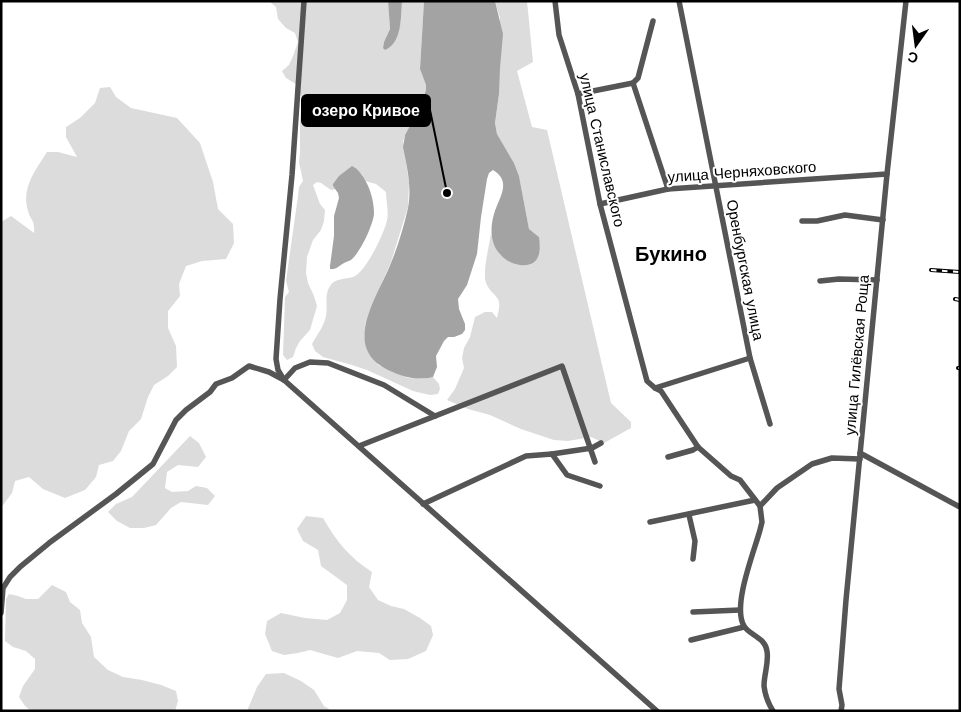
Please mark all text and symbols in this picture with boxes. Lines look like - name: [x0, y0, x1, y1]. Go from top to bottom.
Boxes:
- north arrow: [891, 20, 941, 70]
- text: С: [906, 49, 920, 67]
- street label: улица Станиславского: [576, 71, 628, 229]
- callout: озеро Кривое: [302, 95, 430, 126]
- text: озеро Кривое: [312, 101, 420, 120]
- street label: улица Черняховского: [667, 158, 817, 186]
- street label: Оренбургская улица: [723, 198, 768, 343]
- district label: Букино: [635, 242, 707, 266]
- street label: улица Гилёвская Роща: [841, 273, 873, 436]

